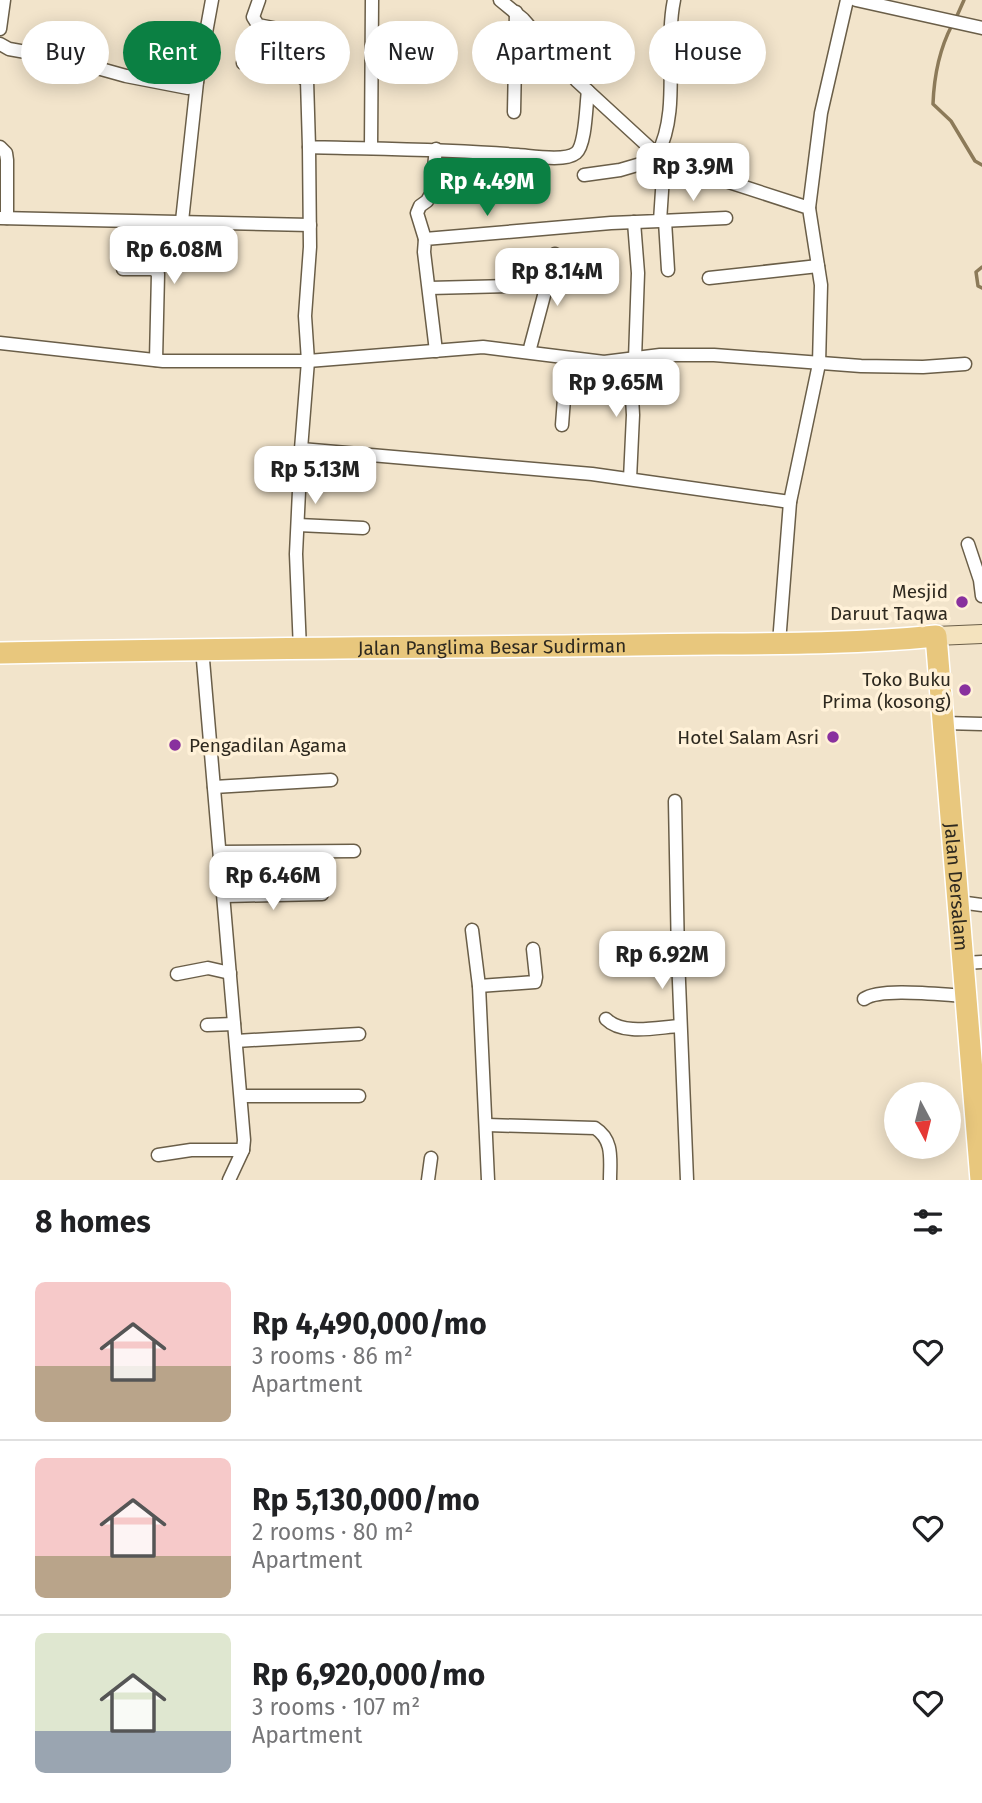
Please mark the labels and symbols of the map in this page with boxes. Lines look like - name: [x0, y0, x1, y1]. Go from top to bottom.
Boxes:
- pin: Rp 3.9M: [628, 144, 758, 203]
- pin: Rp 4.49M: [415, 158, 559, 218]
- pin: Rp 6.08M: [102, 226, 246, 286]
- pin: Rp 8.14M: [485, 248, 629, 308]
- pin: Rp 9.65M: [544, 360, 688, 419]
- pin: Rp 5.13M: [243, 447, 387, 506]
- place label: Mesjid Daruut Taqwa: [830, 580, 948, 625]
- marker: Mesjid Daruut Taqwa: [954, 594, 970, 610]
- street label: Jalan Panglima Besar Sudirman: [358, 634, 626, 660]
- place label: Toko Buku Prima (kosong): [822, 668, 951, 713]
- marker: Toko Buku Prima (kosong): [957, 682, 973, 698]
- place label: Hotel Salam Asri: [677, 726, 819, 749]
- marker: Hotel Salam Asri: [825, 729, 841, 745]
- place label: Pengadilan Agama: [189, 734, 347, 757]
- marker: Pengadilan Agama: [167, 737, 183, 753]
- street label: Jalan Dersalam: [939, 822, 973, 952]
- pin: Rp 6.46M: [201, 852, 345, 912]
- pin: Rp 6.92M: [590, 932, 734, 991]
- north arrow: [884, 1082, 961, 1158]

